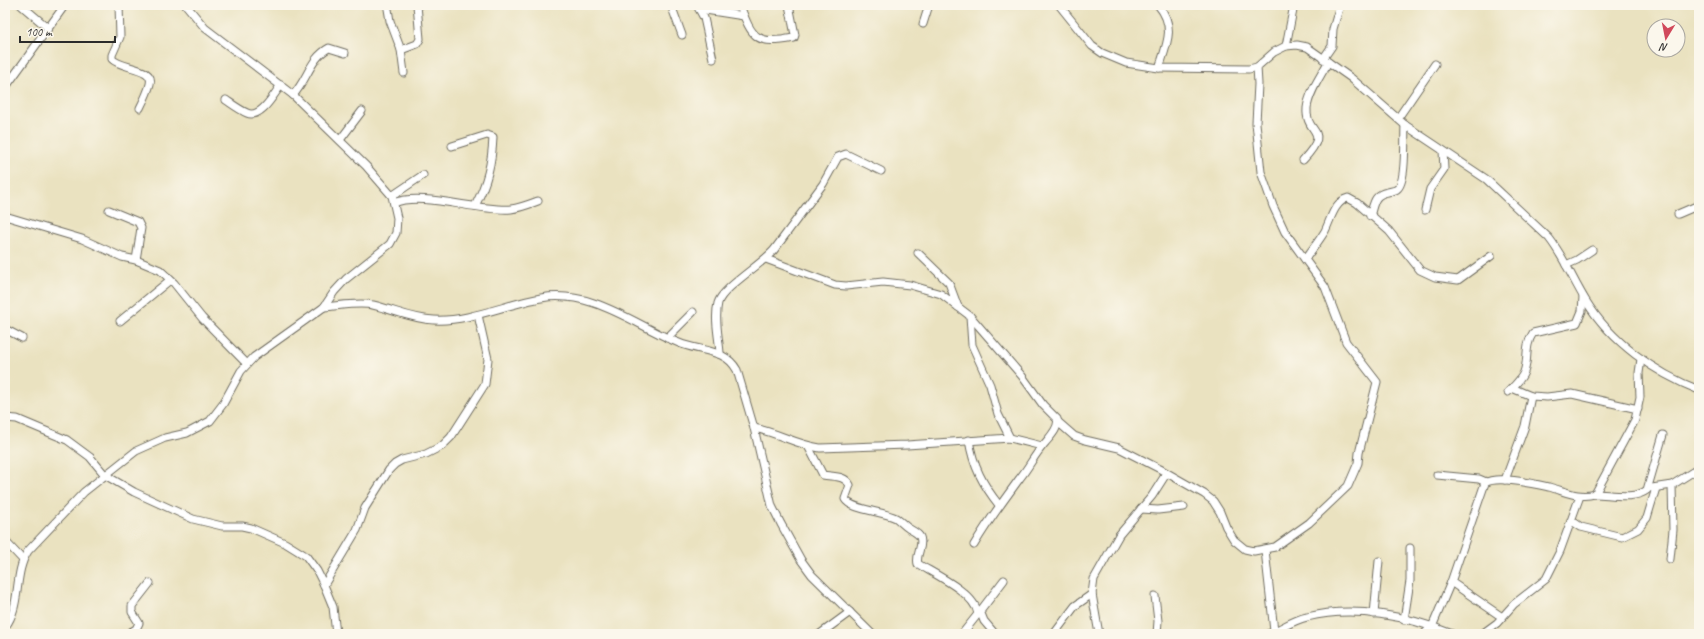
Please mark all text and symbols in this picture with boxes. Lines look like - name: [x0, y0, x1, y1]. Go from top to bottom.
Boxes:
- scale bar: [20, 18, 115, 44]
- north arrow: [1646, 18, 1686, 58]
- text: 100 m: [26, 24, 53, 40]
- text: N: [1658, 40, 1669, 55]

